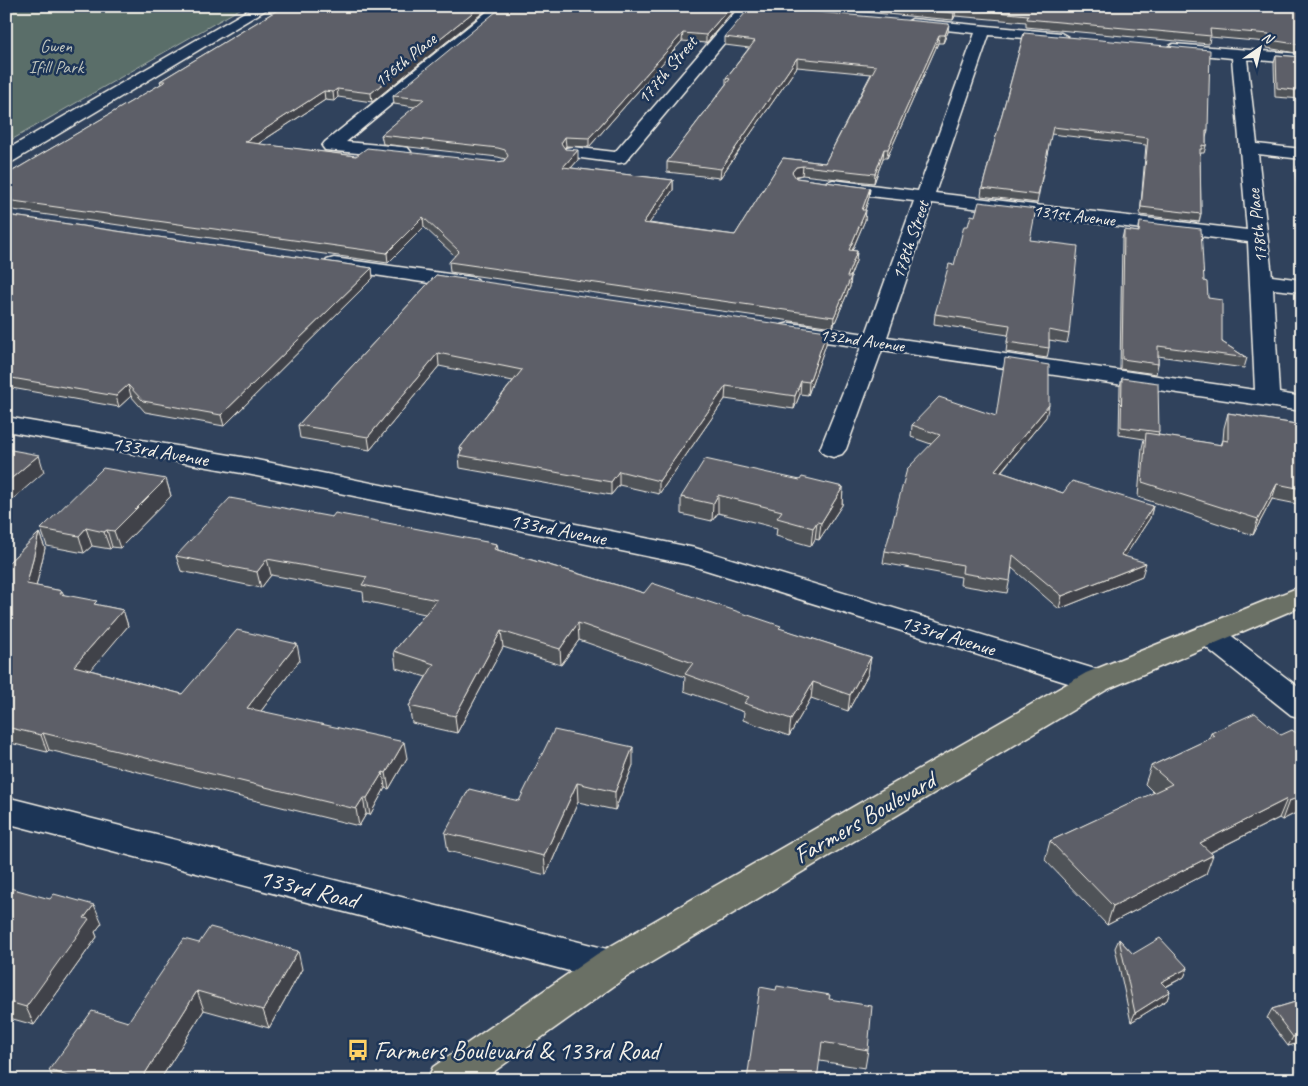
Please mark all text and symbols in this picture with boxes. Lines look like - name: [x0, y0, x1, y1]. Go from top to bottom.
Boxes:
- north arrow: [1236, 22, 1286, 72]
- street label: 176th Place: [369, 27, 442, 92]
- text: N: [1259, 28, 1277, 48]
- street label: 177th Street: [632, 30, 703, 108]
- park label: Gwen Ifill Park: [29, 35, 85, 78]
- street label: 178th Place: [1242, 187, 1272, 264]
- street label: 178th Street: [886, 196, 934, 282]
- street label: 131st Avenue: [1032, 199, 1117, 231]
- street label: 132nd Avenue: [818, 323, 907, 357]
- street label: 133rd Avenue: [110, 430, 211, 472]
- street label: 133rd Avenue: [508, 507, 610, 551]
- street label: 133rd Avenue: [898, 608, 1000, 662]
- street label: Farmers Boulevard: [788, 762, 945, 871]
- street label: 133rd Road: [256, 861, 364, 917]
- place label: Farmers Boulevard & 133rd Road: [374, 1035, 662, 1067]
- bus stop icon: Farmers Boulevard & 133rd Road: [345, 1037, 371, 1063]

